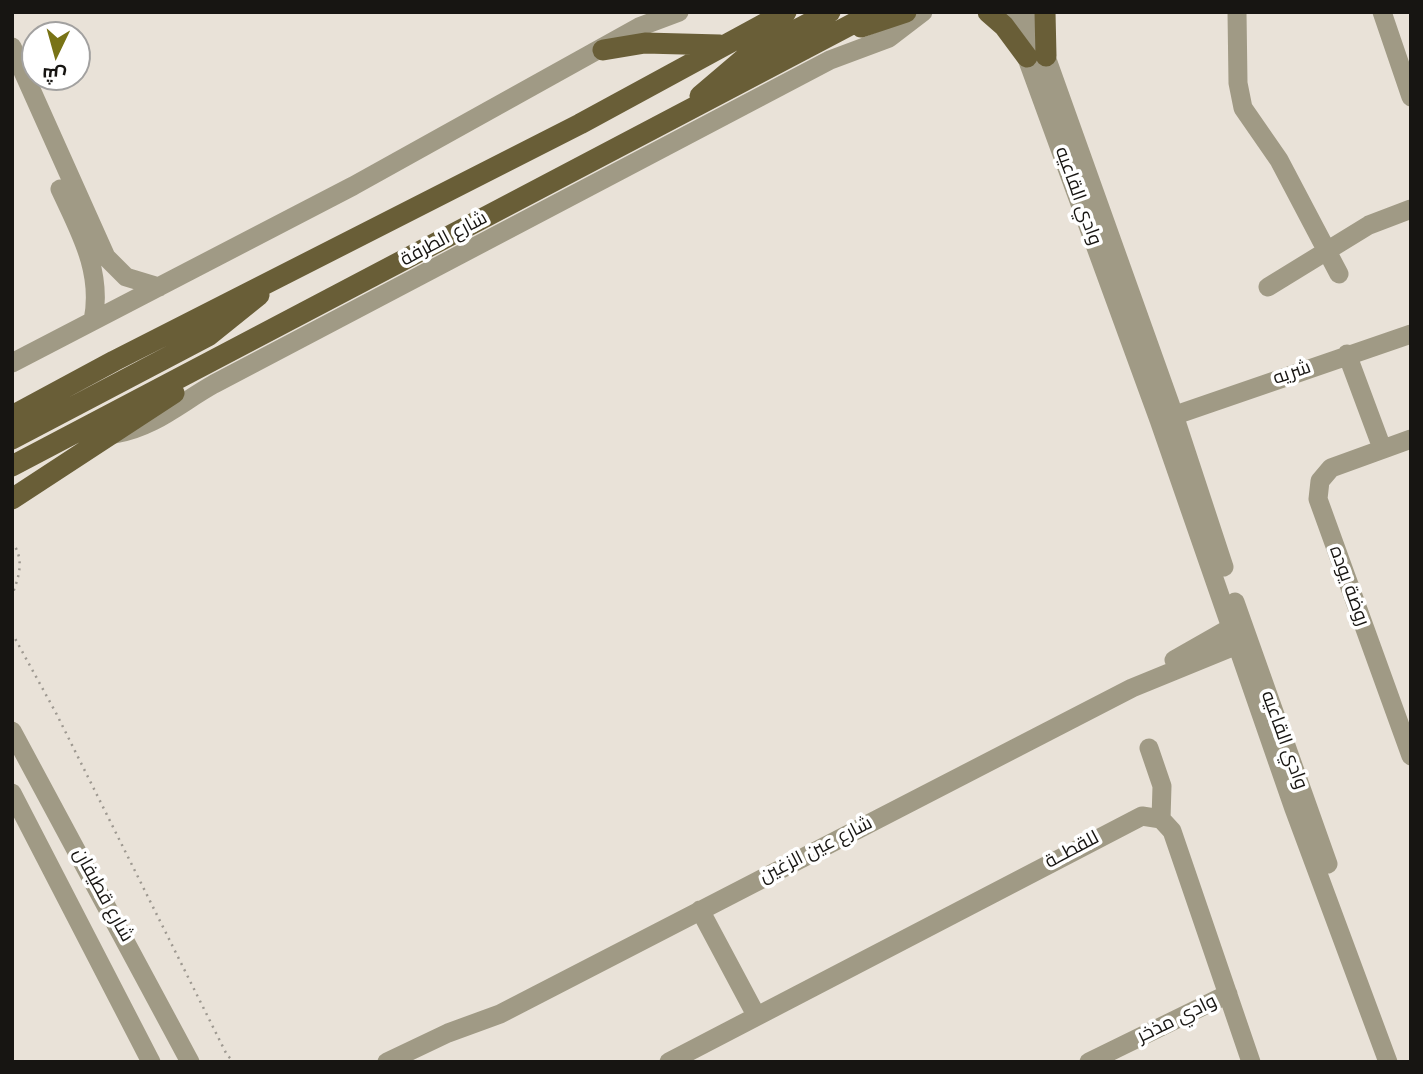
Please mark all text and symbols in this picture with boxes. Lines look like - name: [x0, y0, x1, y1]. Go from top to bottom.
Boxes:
- north arrow: [21, 21, 91, 91]
- text: ش: [41, 64, 67, 87]
- street label: وادي القاعيه: [1050, 144, 1106, 248]
- street label: شارع الطرفة: [397, 207, 491, 271]
- street label: شريه: [1270, 356, 1314, 390]
- street label: روضة يوده: [1324, 543, 1374, 629]
- street label: وادي القاعيه: [1256, 688, 1312, 792]
- street label: شارع عين الزغين: [756, 812, 876, 888]
- street label: للقطــة: [1041, 826, 1103, 874]
- street label: شارع قطيفان: [68, 844, 138, 946]
- street label: وادي مذخر: [1134, 990, 1220, 1048]

